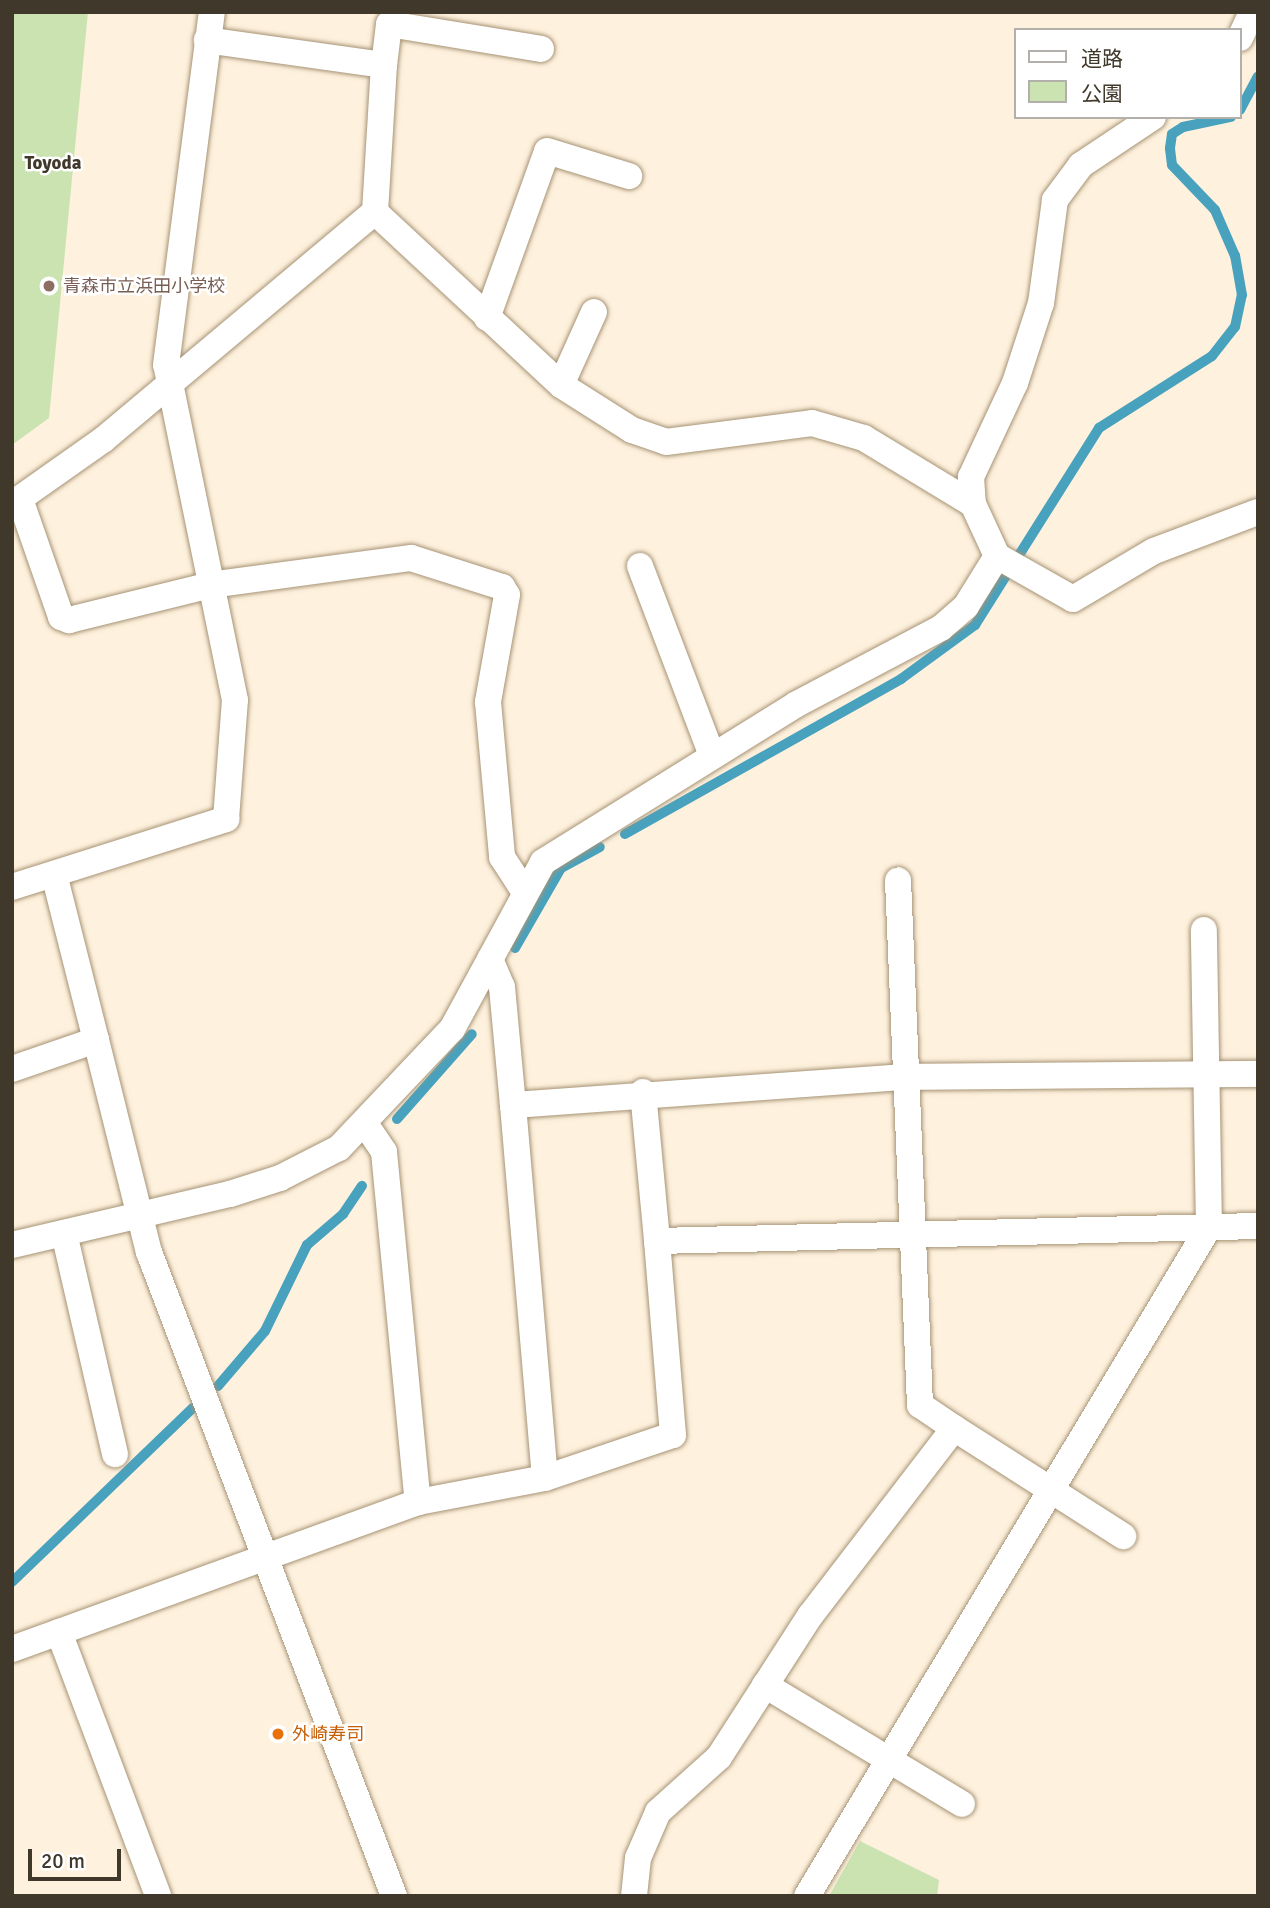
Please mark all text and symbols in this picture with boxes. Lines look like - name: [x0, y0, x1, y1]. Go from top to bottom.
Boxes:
- legend: [1014, 28, 1242, 119]
- text: 道路: [1081, 46, 1123, 72]
- text: 公園: [1081, 81, 1123, 107]
- district label: Toyoda: [25, 153, 81, 175]
- place label: 青森市立浜田小学校: [63, 275, 225, 297]
- marker: 青森市立浜田小学校: [41, 278, 57, 294]
- place label: 外崎寿司: [292, 1723, 364, 1745]
- marker: 外崎寿司: [270, 1726, 286, 1742]
- scale bar: [32, 1834, 124, 1878]
- text: 20 m: [41, 1848, 85, 1874]

